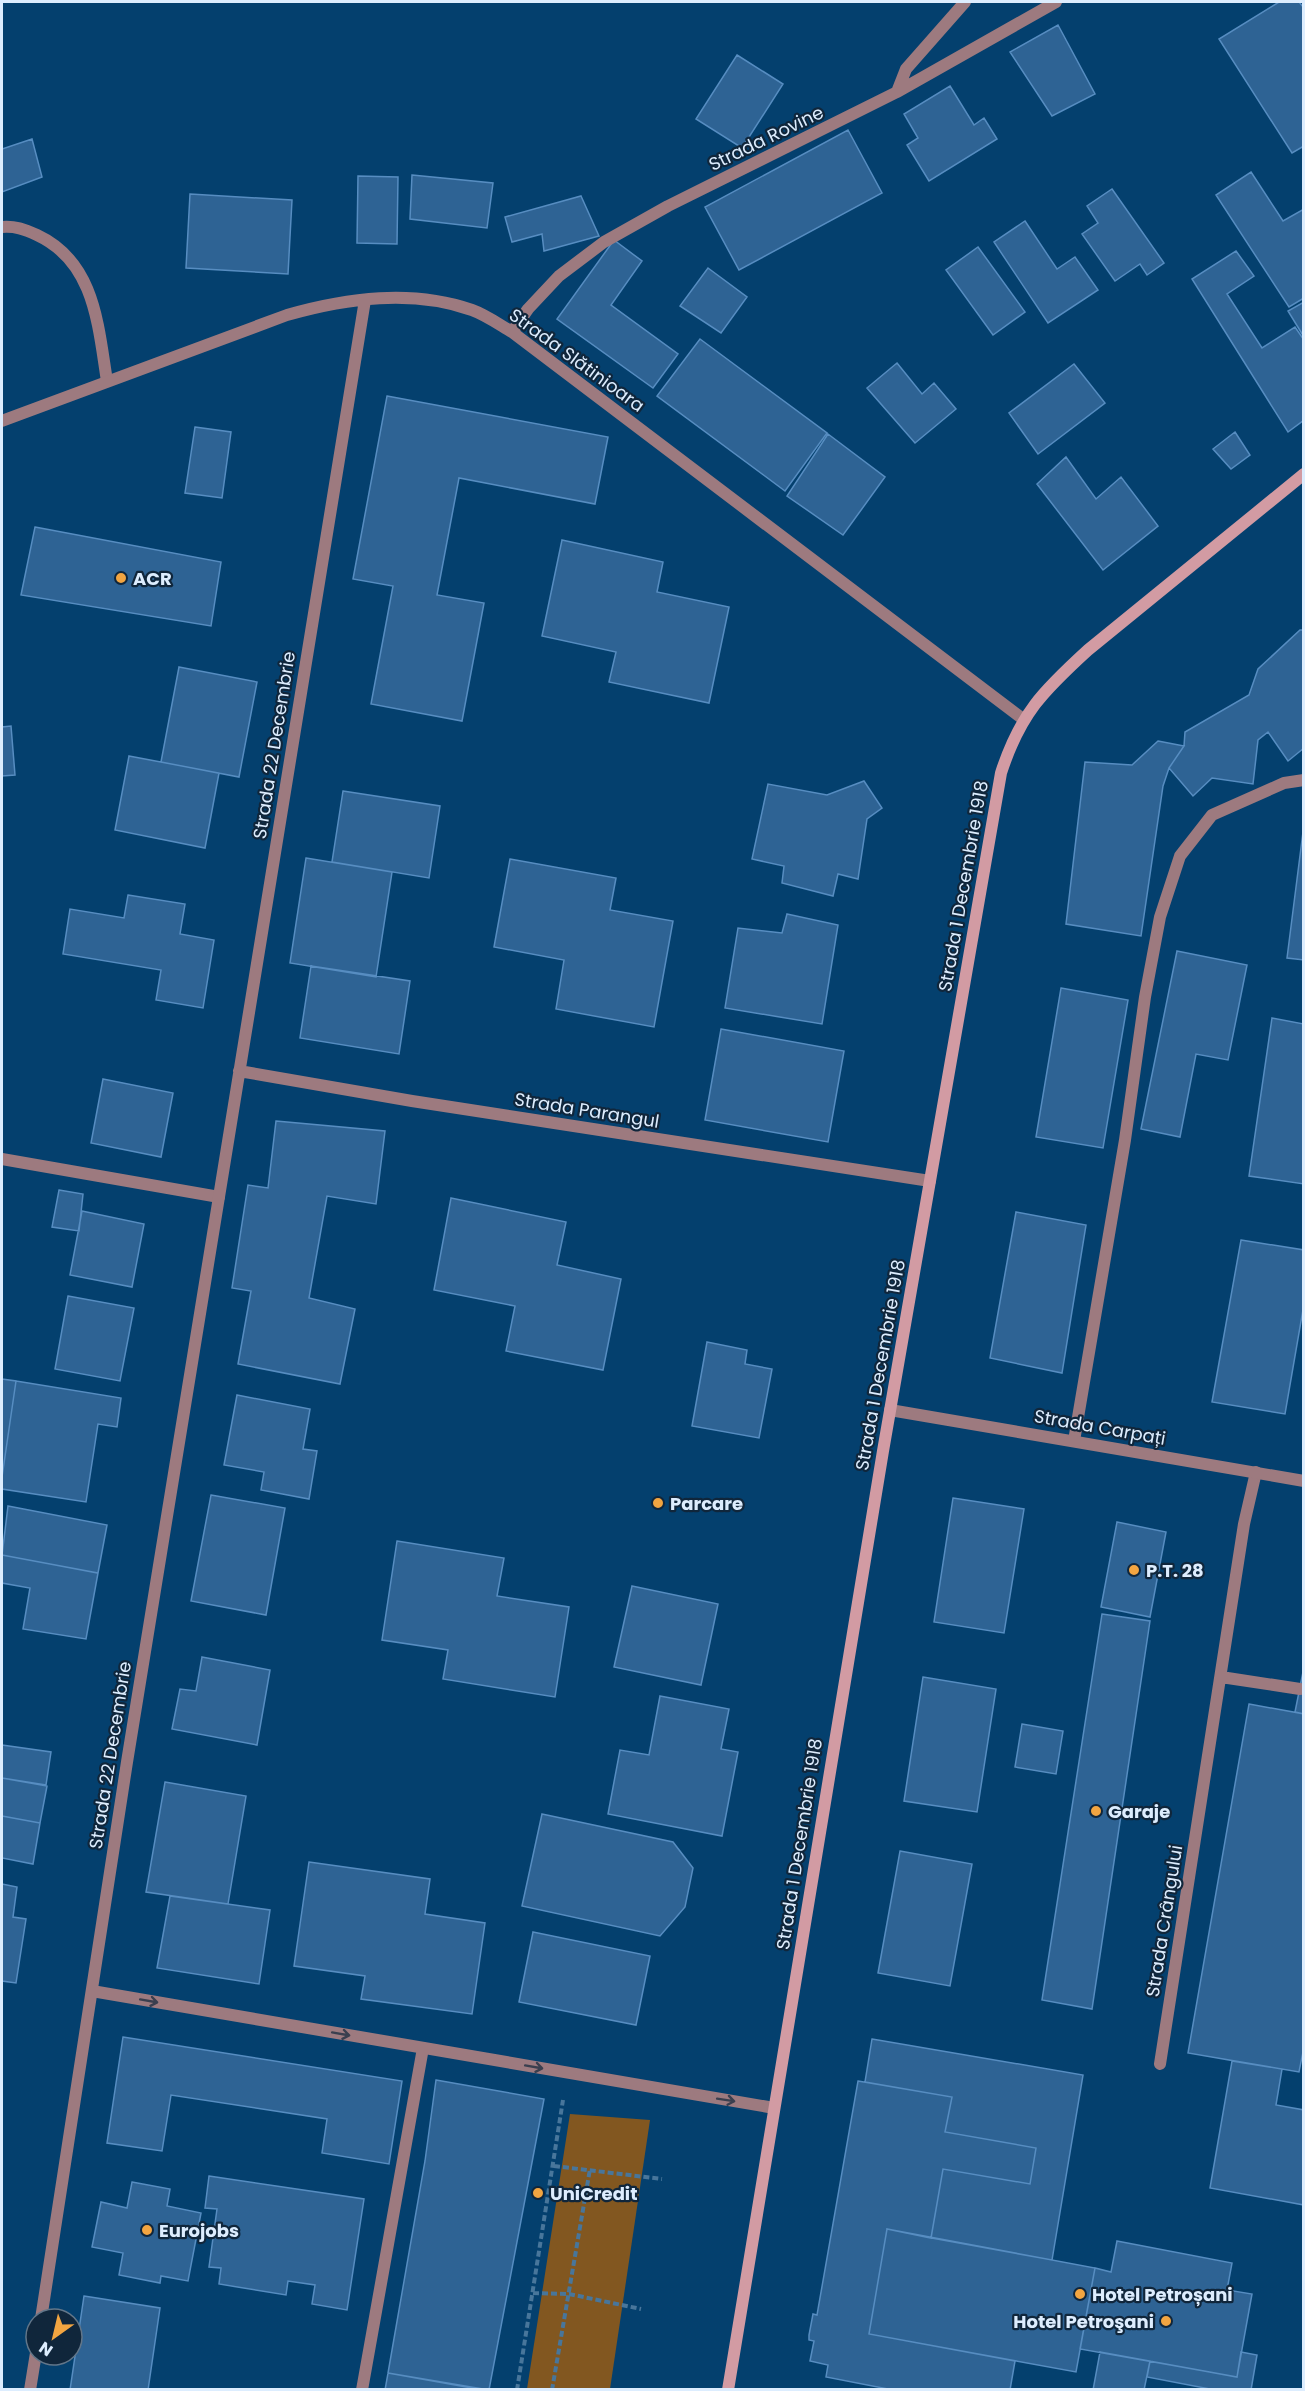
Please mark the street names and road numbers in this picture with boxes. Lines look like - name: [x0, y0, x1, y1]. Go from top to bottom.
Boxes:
- street label: Strada Rovine: [704, 99, 828, 177]
- street label: Strada Slătinioara: [504, 302, 650, 418]
- street label: Strada 22 Decembrie: [247, 649, 301, 841]
- street label: Strada 1 Decembrie 1918: [932, 779, 994, 993]
- street label: Strada Parangul: [513, 1086, 661, 1134]
- street label: Strada 1 Decembrie 1918: [849, 1258, 911, 1472]
- street label: Strada Carpați: [1032, 1403, 1168, 1451]
- street label: Strada 22 Decembrie: [83, 1659, 137, 1851]
- street label: Strada 1 Decembrie 1918: [770, 1737, 828, 1951]
- street label: Strada Crângului: [1140, 1843, 1188, 1999]

